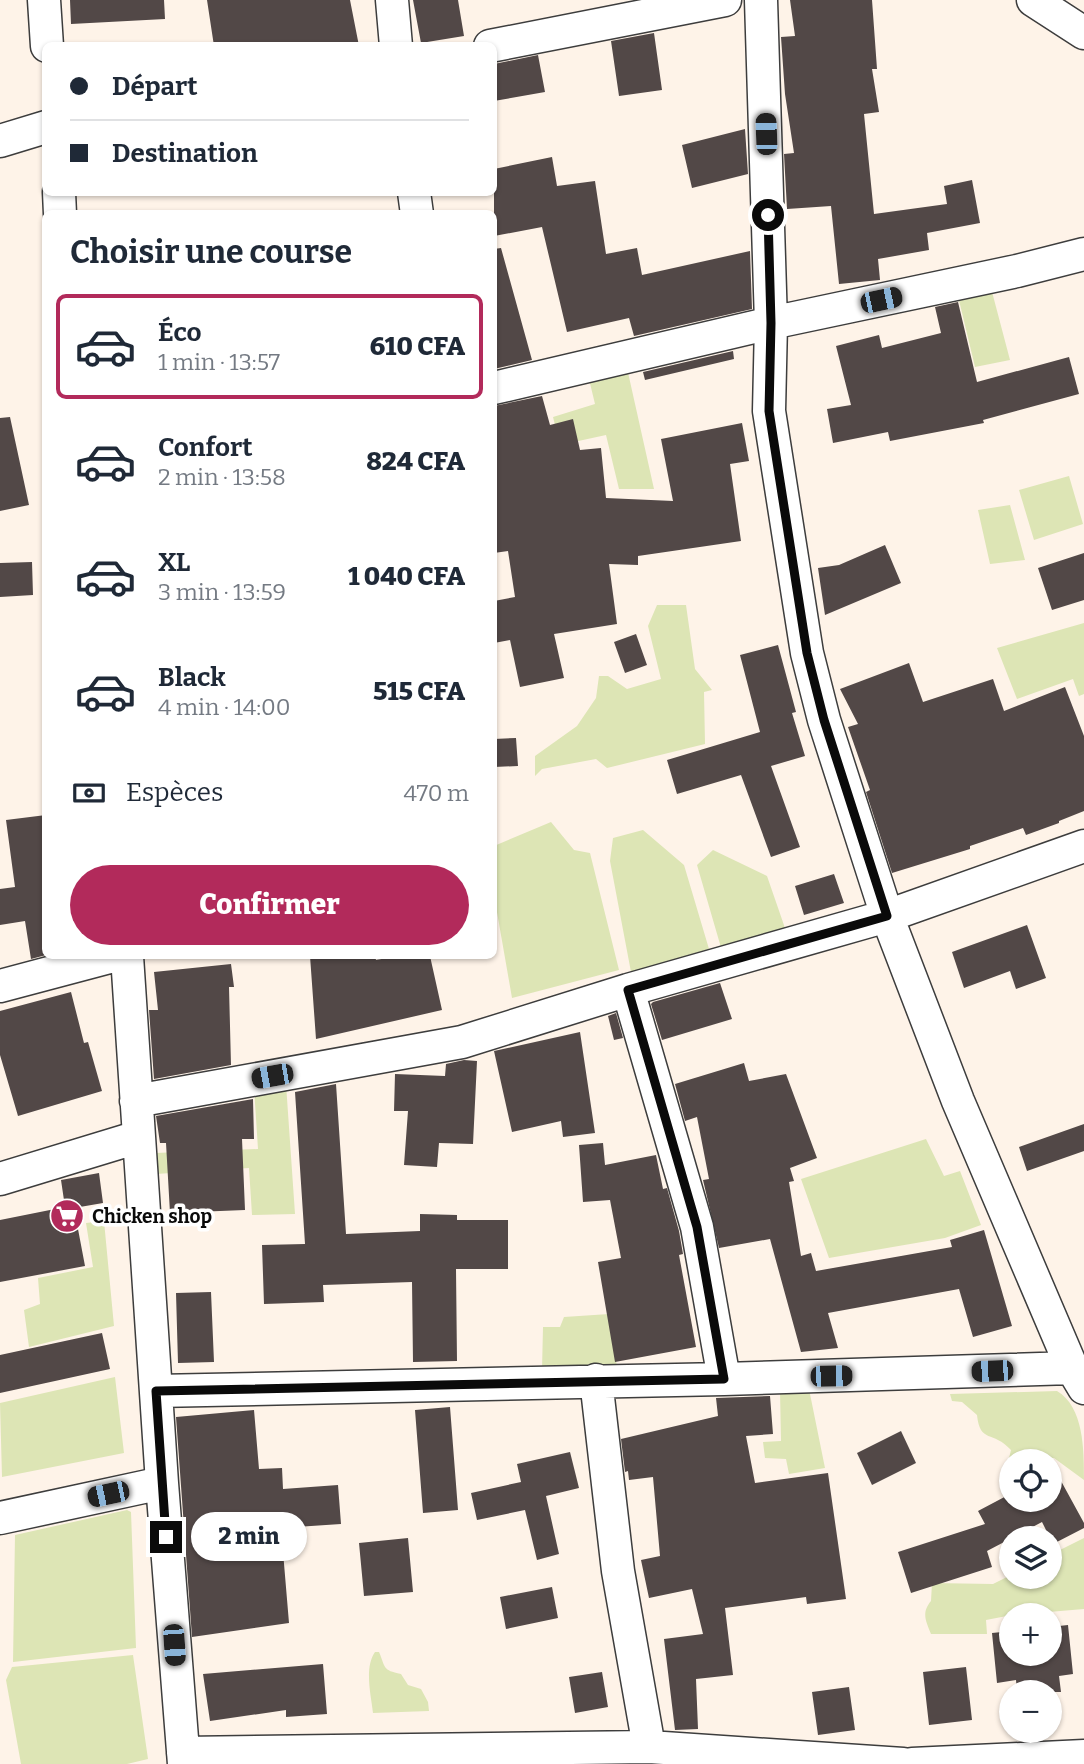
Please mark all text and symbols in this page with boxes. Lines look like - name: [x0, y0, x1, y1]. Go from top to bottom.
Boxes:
- text: Départ: [112, 71, 198, 102]
- car: [755, 113, 778, 155]
- text: Destination: [112, 138, 258, 169]
- route start: [752, 199, 784, 231]
- text: Choisir une course: [70, 233, 352, 271]
- car: [859, 285, 904, 315]
- icon: car: [74, 315, 137, 378]
- text: Éco: [158, 317, 201, 348]
- text: 610 CFA: [370, 331, 465, 362]
- text: 1 min · 13:57: [158, 348, 280, 376]
- icon: car: [74, 430, 137, 493]
- text: Confort: [158, 432, 253, 463]
- text: 824 CFA: [366, 446, 465, 477]
- text: 2 min · 13:58: [158, 463, 286, 491]
- icon: car: [74, 545, 137, 608]
- text: XL: [158, 547, 190, 578]
- text: 1 040 CFA: [348, 561, 465, 592]
- text: 3 min · 13:59: [158, 578, 286, 606]
- icon: car: [74, 660, 137, 723]
- text: Black: [158, 662, 226, 693]
- text: 515 CFA: [373, 676, 465, 707]
- text: 4 min · 14:00: [158, 693, 291, 721]
- icon: cash: [70, 774, 108, 812]
- text: Espèces: [126, 777, 223, 808]
- text: 470 m: [403, 779, 469, 807]
- button: Confirmer: [70, 865, 469, 945]
- car: [250, 1062, 295, 1090]
- supermarket icon: Chicken shop: [48, 1197, 86, 1235]
- place label: Chicken shop: [92, 1205, 212, 1228]
- car: [971, 1360, 1014, 1382]
- car: [810, 1365, 853, 1387]
- map controls: [999, 1449, 1062, 1743]
- button: locate: [999, 1449, 1062, 1512]
- car: [86, 1479, 131, 1509]
- callout: 2 min: [190, 1512, 306, 1562]
- route end: [150, 1521, 182, 1553]
- text: 2 min: [218, 1522, 280, 1550]
- button: layers: [999, 1526, 1062, 1589]
- button: +: [999, 1603, 1062, 1666]
- car: [163, 1623, 186, 1667]
- button: −: [999, 1680, 1062, 1743]

